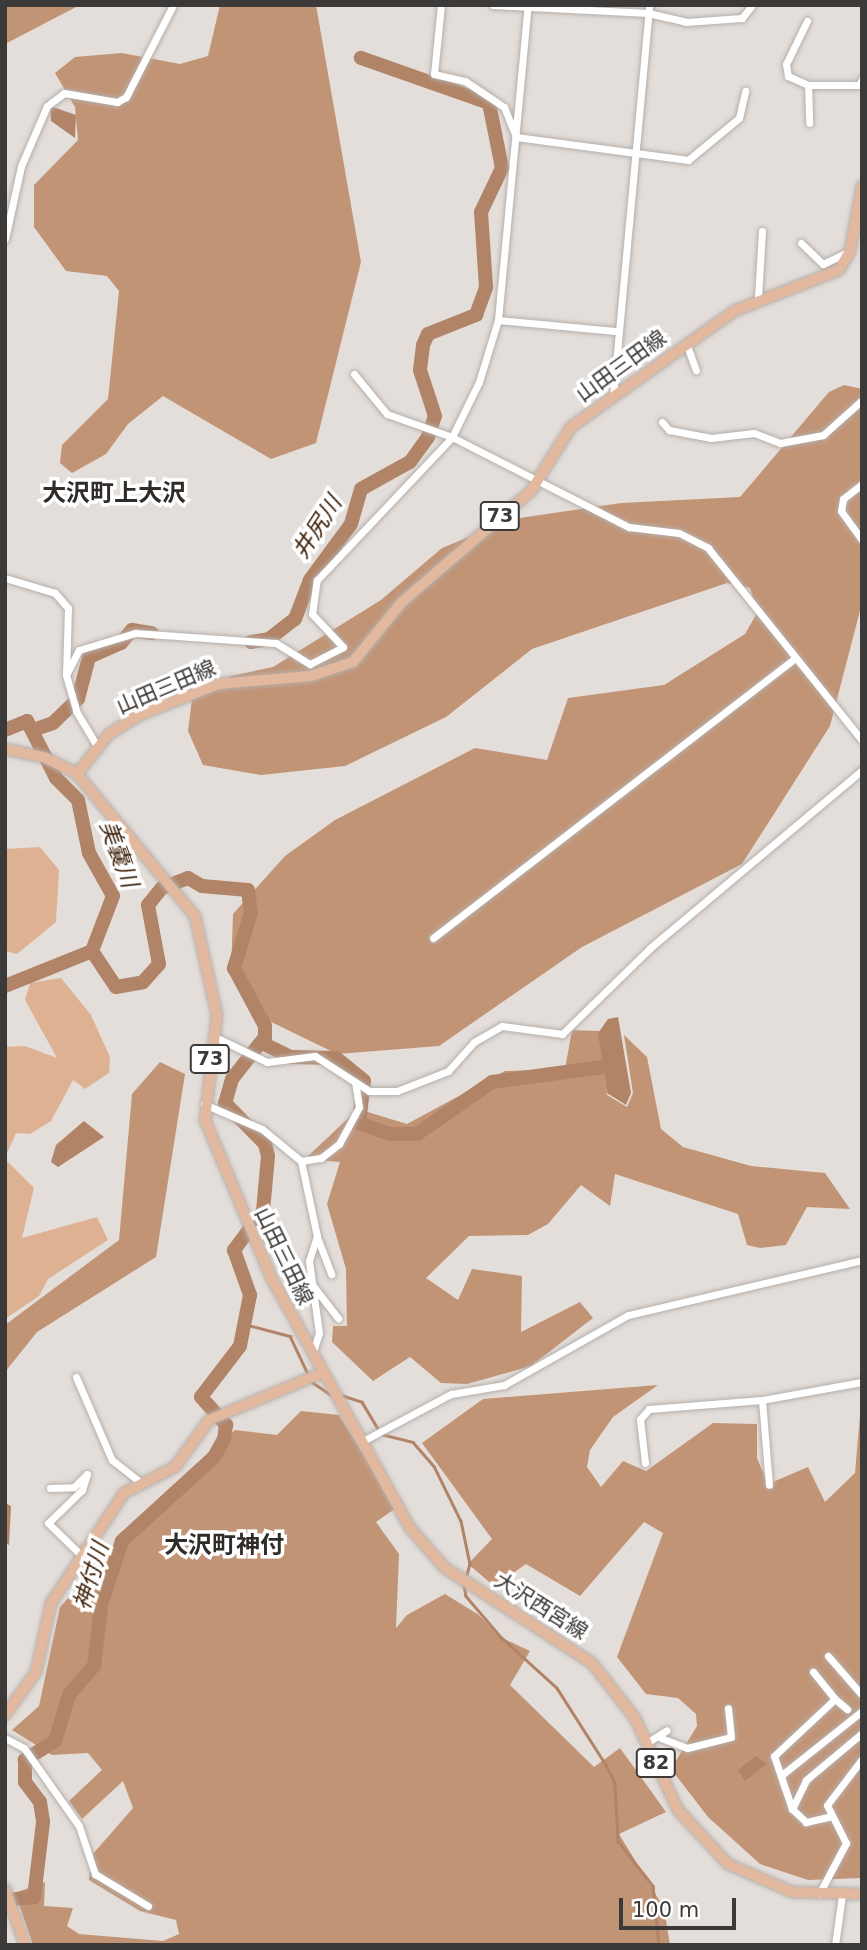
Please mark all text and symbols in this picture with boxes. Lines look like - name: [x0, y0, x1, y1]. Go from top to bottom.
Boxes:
- street label: 山田三田線: [571, 325, 671, 407]
- district label: 大沢町上大沢: [42, 480, 186, 508]
- water label: 井尻川: [287, 491, 347, 563]
- road number: 73: [479, 500, 521, 531]
- street label: 山田三田線: [113, 655, 219, 719]
- water label: 美嚢川: [94, 817, 144, 891]
- road number: 73: [189, 1044, 231, 1074]
- street label: 山田三田線: [250, 1203, 318, 1309]
- district label: 大沢町神付: [164, 1532, 284, 1560]
- water label: 神付川: [68, 1539, 114, 1613]
- street label: 大沢西宮線: [490, 1567, 592, 1645]
- road number: 82: [635, 1748, 677, 1778]
- scale bar: [622, 1884, 739, 1928]
- text: 100 m: [632, 1898, 699, 1922]

